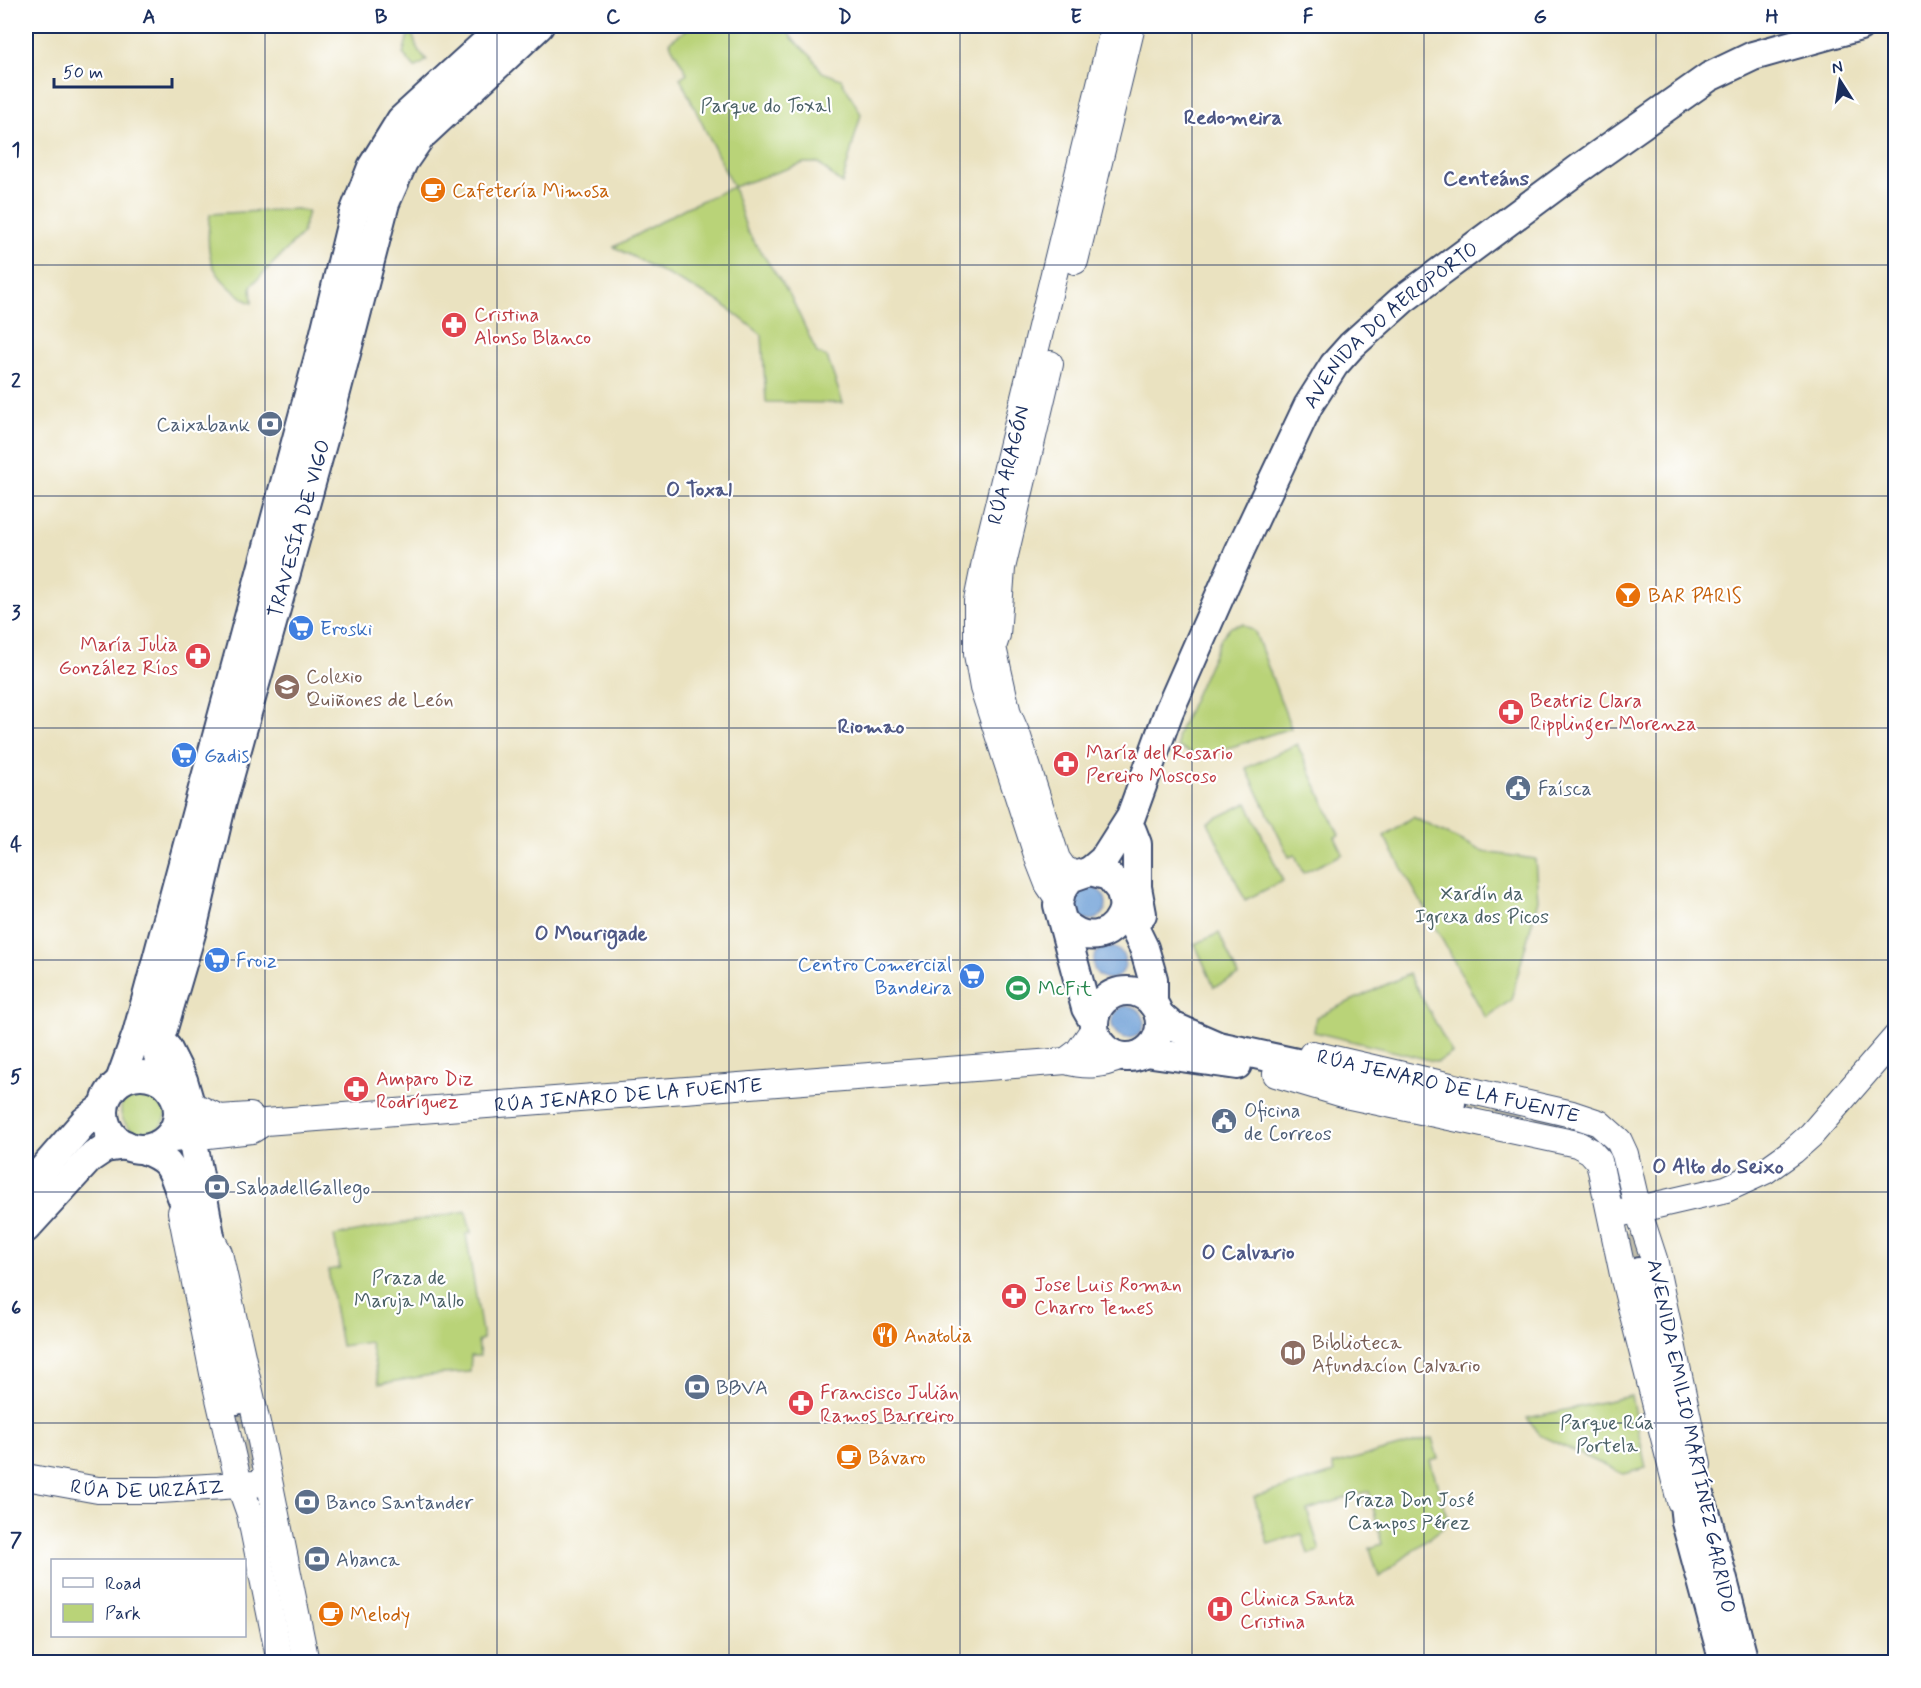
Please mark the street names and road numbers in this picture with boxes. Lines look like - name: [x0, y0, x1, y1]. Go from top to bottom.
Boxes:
- street label: AVENIDA DO AEROPORTO: [1298, 236, 1484, 414]
- street label: RÚA ARAGÓN: [982, 403, 1037, 527]
- street label: TRAVESÍA DE VIGO: [262, 437, 338, 621]
- street label: RÚA JENARO DE LA FUENTE: [1314, 1044, 1583, 1131]
- street label: RÚA JENARO DE LA FUENTE: [493, 1072, 763, 1119]
- street label: AVENIDA EMILIO MARTÍNEZ GARRIDO: [1640, 1257, 1741, 1616]
- street label: RÚA DE URZÁIZ: [68, 1473, 224, 1505]

